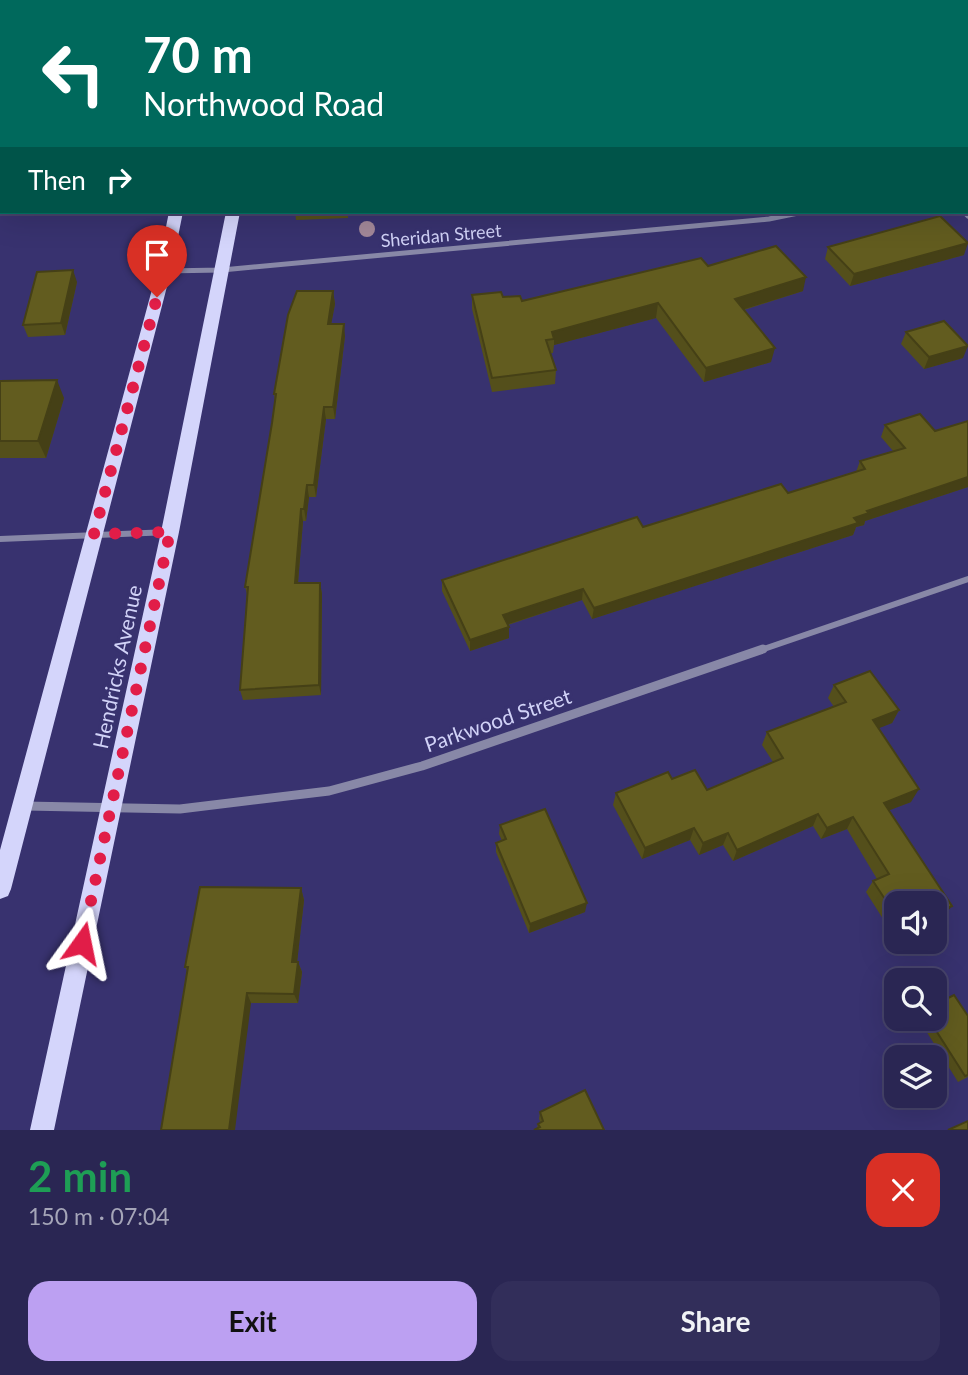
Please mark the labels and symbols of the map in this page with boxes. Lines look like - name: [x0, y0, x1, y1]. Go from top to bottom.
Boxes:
- street label: Sheridan Street: [380, 219, 503, 251]
- pin: [127, 225, 187, 297]
- street label: Hendricks Avenue: [87, 582, 146, 751]
- street label: Parkwood Street: [421, 683, 575, 756]
- position arrow: [45, 906, 119, 980]

